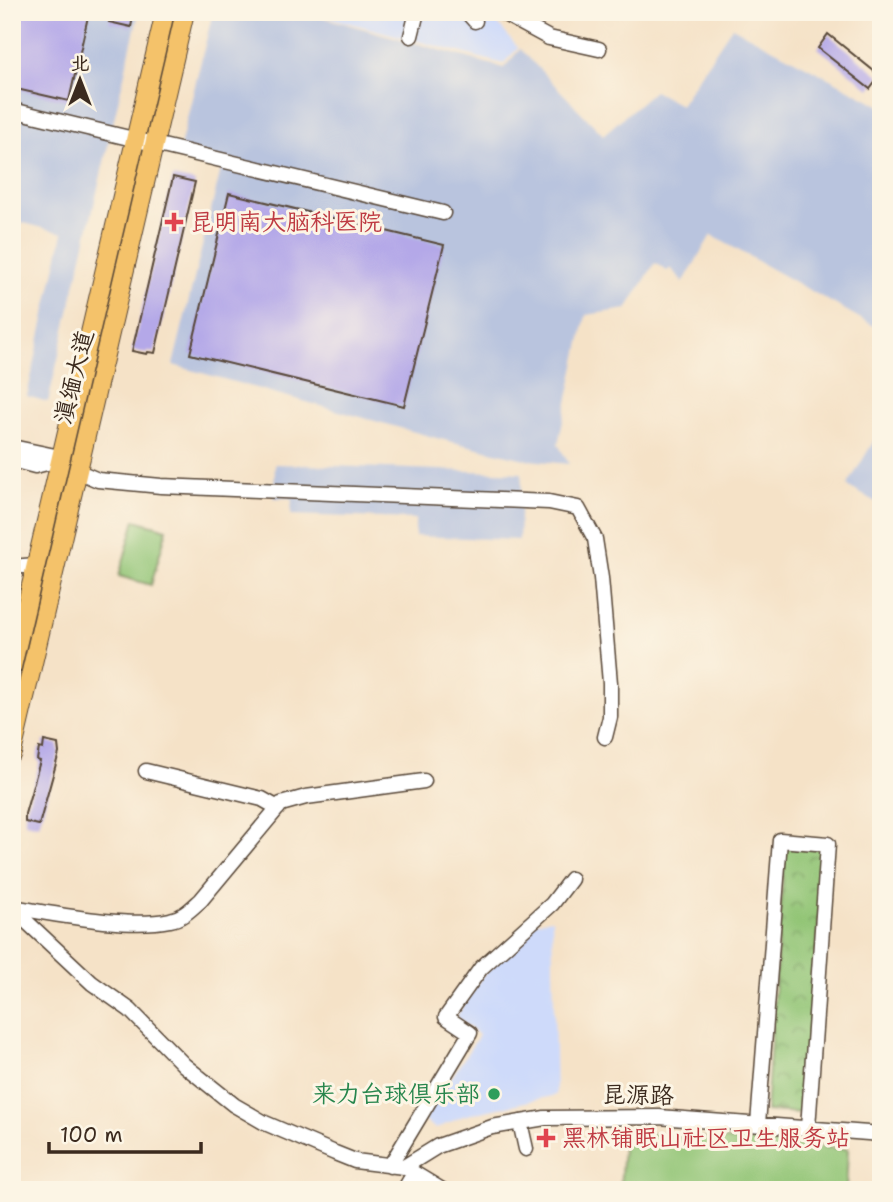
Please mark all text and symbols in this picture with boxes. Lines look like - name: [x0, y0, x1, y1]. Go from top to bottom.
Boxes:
- north arrow: [46, 46, 116, 116]
- text: 北: [70, 51, 90, 76]
- place label: 昆明南大脑科医院: [190, 206, 382, 238]
- marker: 昆明南大脑科医院: [164, 212, 184, 232]
- street label: 滇缅大道: [47, 327, 101, 427]
- place label: 来力台球俱乐部: [312, 1078, 480, 1110]
- street label: 昆源路: [602, 1078, 674, 1112]
- marker: 来力台球俱乐部: [486, 1086, 502, 1102]
- scale bar: [49, 1111, 201, 1155]
- text: 100 m: [60, 1121, 123, 1149]
- place label: 黑林铺眠山社区卫生服务站: [562, 1122, 850, 1154]
- marker: 黑林铺眠山社区卫生服务站: [536, 1128, 556, 1148]

